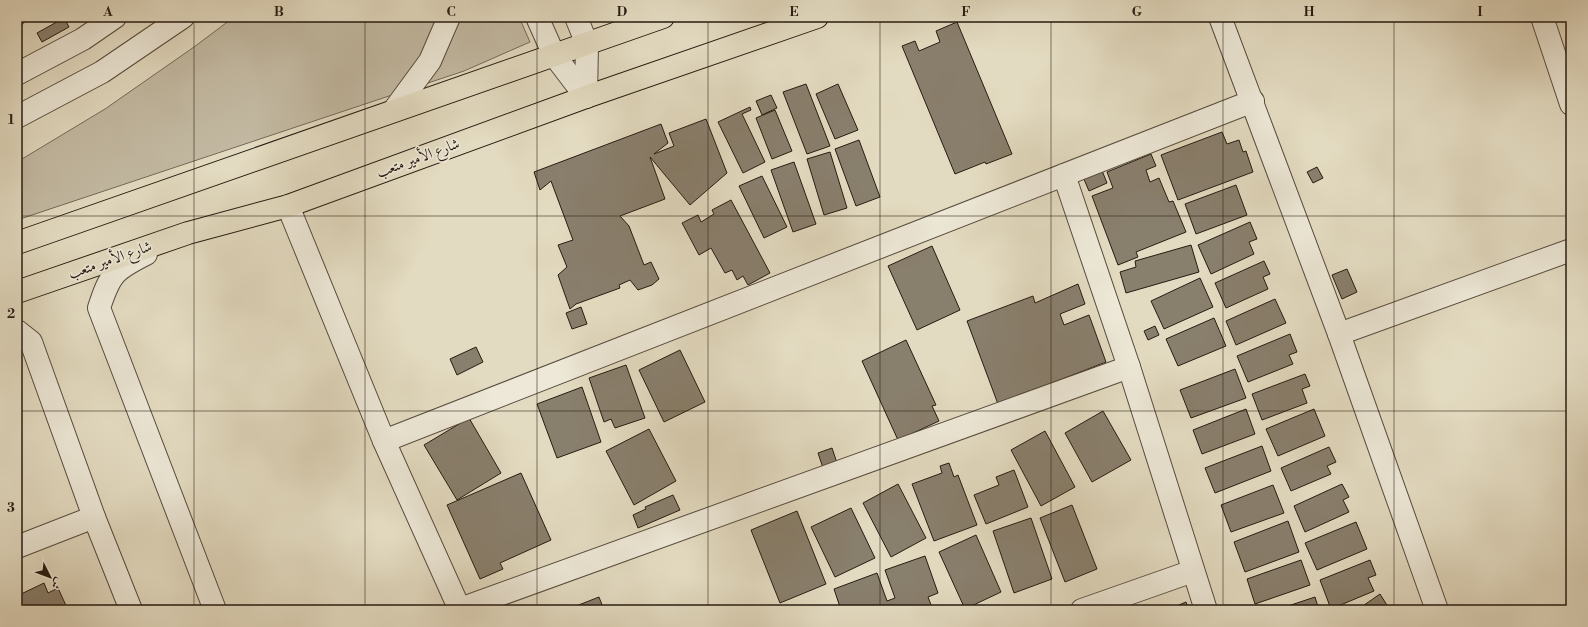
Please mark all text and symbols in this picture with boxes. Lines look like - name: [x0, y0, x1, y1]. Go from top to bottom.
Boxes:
- text: A: [102, 4, 113, 20]
- text: B: [274, 4, 284, 20]
- text: C: [446, 4, 456, 20]
- text: D: [617, 4, 627, 20]
- text: E: [789, 4, 799, 20]
- text: F: [961, 4, 971, 20]
- text: G: [1132, 4, 1143, 20]
- text: H: [1304, 4, 1315, 20]
- text: I: [1477, 4, 1483, 20]
- text: 1: [8, 112, 15, 128]
- street label: شارع الأمير متعب: [373, 132, 463, 185]
- street label: شارع الأمير متعب: [65, 235, 155, 286]
- text: 2: [7, 306, 15, 322]
- text: 3: [7, 500, 15, 516]
- north arrow: [30, 557, 70, 597]
- text: ش: [48, 574, 66, 592]

